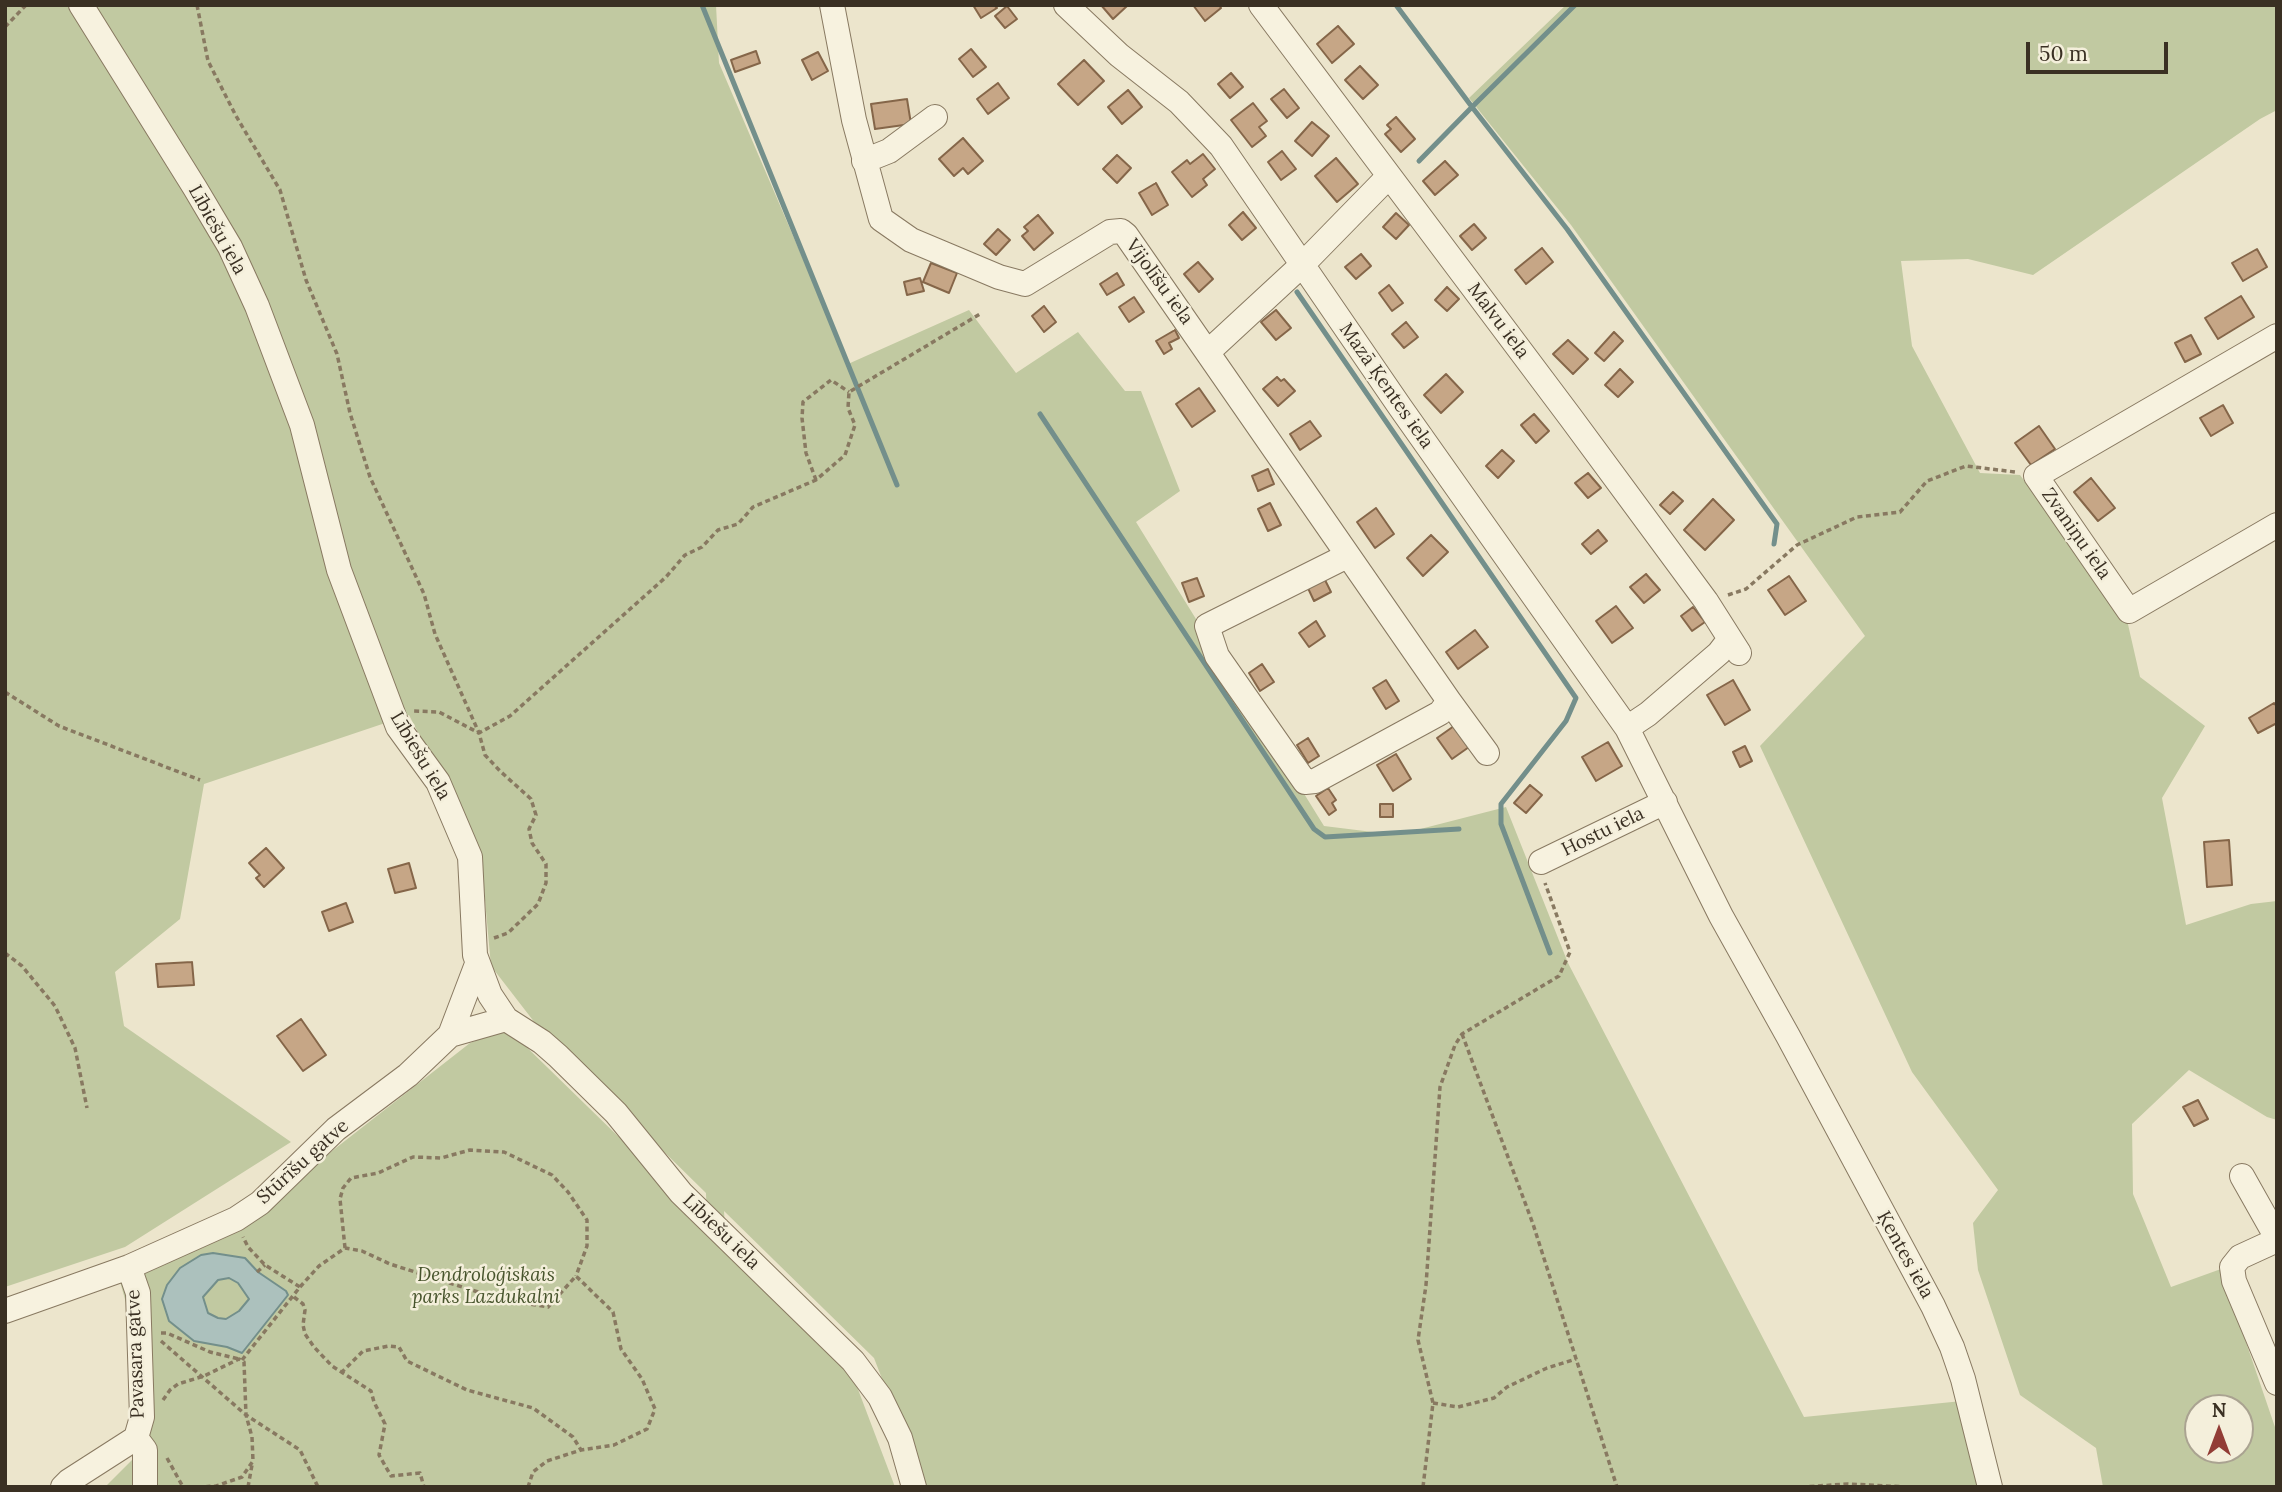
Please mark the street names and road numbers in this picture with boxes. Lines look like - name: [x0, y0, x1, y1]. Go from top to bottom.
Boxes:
- street label: Lībiešu iela: [183, 181, 251, 279]
- street label: Vijolīšu iela: [1120, 235, 1198, 329]
- street label: Malvu iela: [1462, 279, 1534, 363]
- street label: Mazā Ķentes iela: [1334, 319, 1438, 453]
- street label: Zvaniņu iela: [2036, 484, 2116, 584]
- street label: Lībiešu iela: [385, 708, 455, 804]
- street label: Hostu iela: [1558, 802, 1648, 862]
- street label: Stūrīšu gatve: [252, 1115, 354, 1209]
- street label: Lībiešu iela: [678, 1189, 764, 1275]
- street label: Ķentes iela: [1872, 1207, 1938, 1303]
- street label: Pavasara gatve: [122, 1289, 150, 1419]

